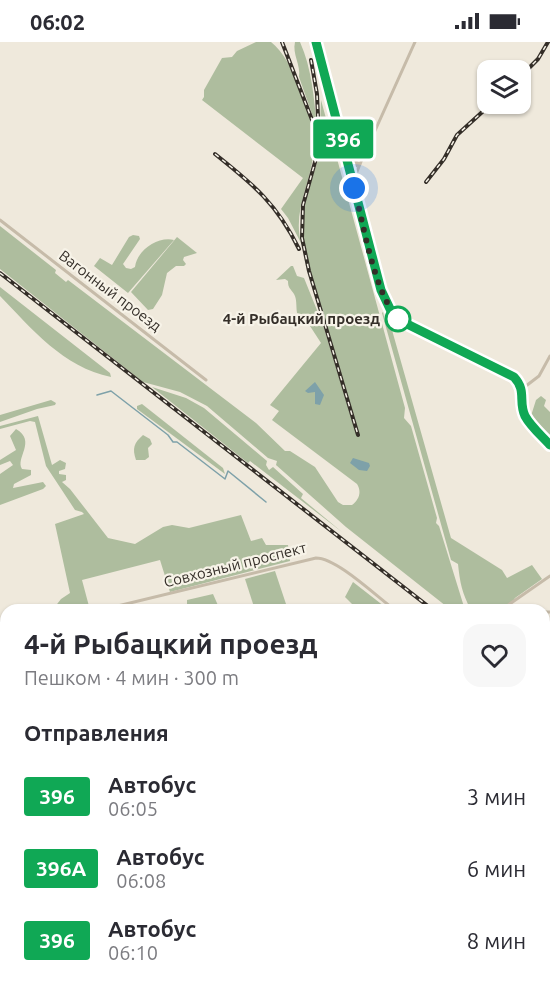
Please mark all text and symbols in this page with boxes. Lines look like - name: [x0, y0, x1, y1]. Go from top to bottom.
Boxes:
- text: 06:02: [30, 9, 85, 34]
- map controls: [477, 60, 531, 114]
- button: layers: [477, 60, 531, 114]
- line badge: 396: [308, 120, 378, 158]
- text: 396: [325, 127, 361, 151]
- your location: [339, 173, 369, 203]
- street label: Вагонный проезд: [56, 247, 165, 335]
- marker: 4-й Рыбацкий проезд: [385, 306, 411, 332]
- place label: 4-й Рыбацкий проезд: [223, 310, 380, 327]
- street label: Совхозный проспект: [162, 539, 308, 590]
- button: heart: [463, 624, 526, 687]
- text: 4-й Рыбацкий проезд: [24, 628, 318, 659]
- text: Пешком · 4 мин · 300 m: [24, 666, 239, 689]
- text: Отправления: [24, 720, 169, 745]
- text: Автобус: [108, 772, 196, 797]
- text: 396: [39, 784, 75, 808]
- text: 3 мин: [467, 784, 526, 809]
- text: 06:05: [108, 797, 158, 820]
- text: Автобус: [116, 844, 205, 869]
- text: 396А: [36, 856, 86, 880]
- text: 6 мин: [467, 856, 526, 881]
- text: 06:08: [116, 869, 166, 892]
- text: Автобус: [108, 916, 196, 941]
- text: 396: [39, 928, 75, 952]
- text: 8 мин: [467, 928, 526, 953]
- text: 06:10: [108, 941, 158, 964]

